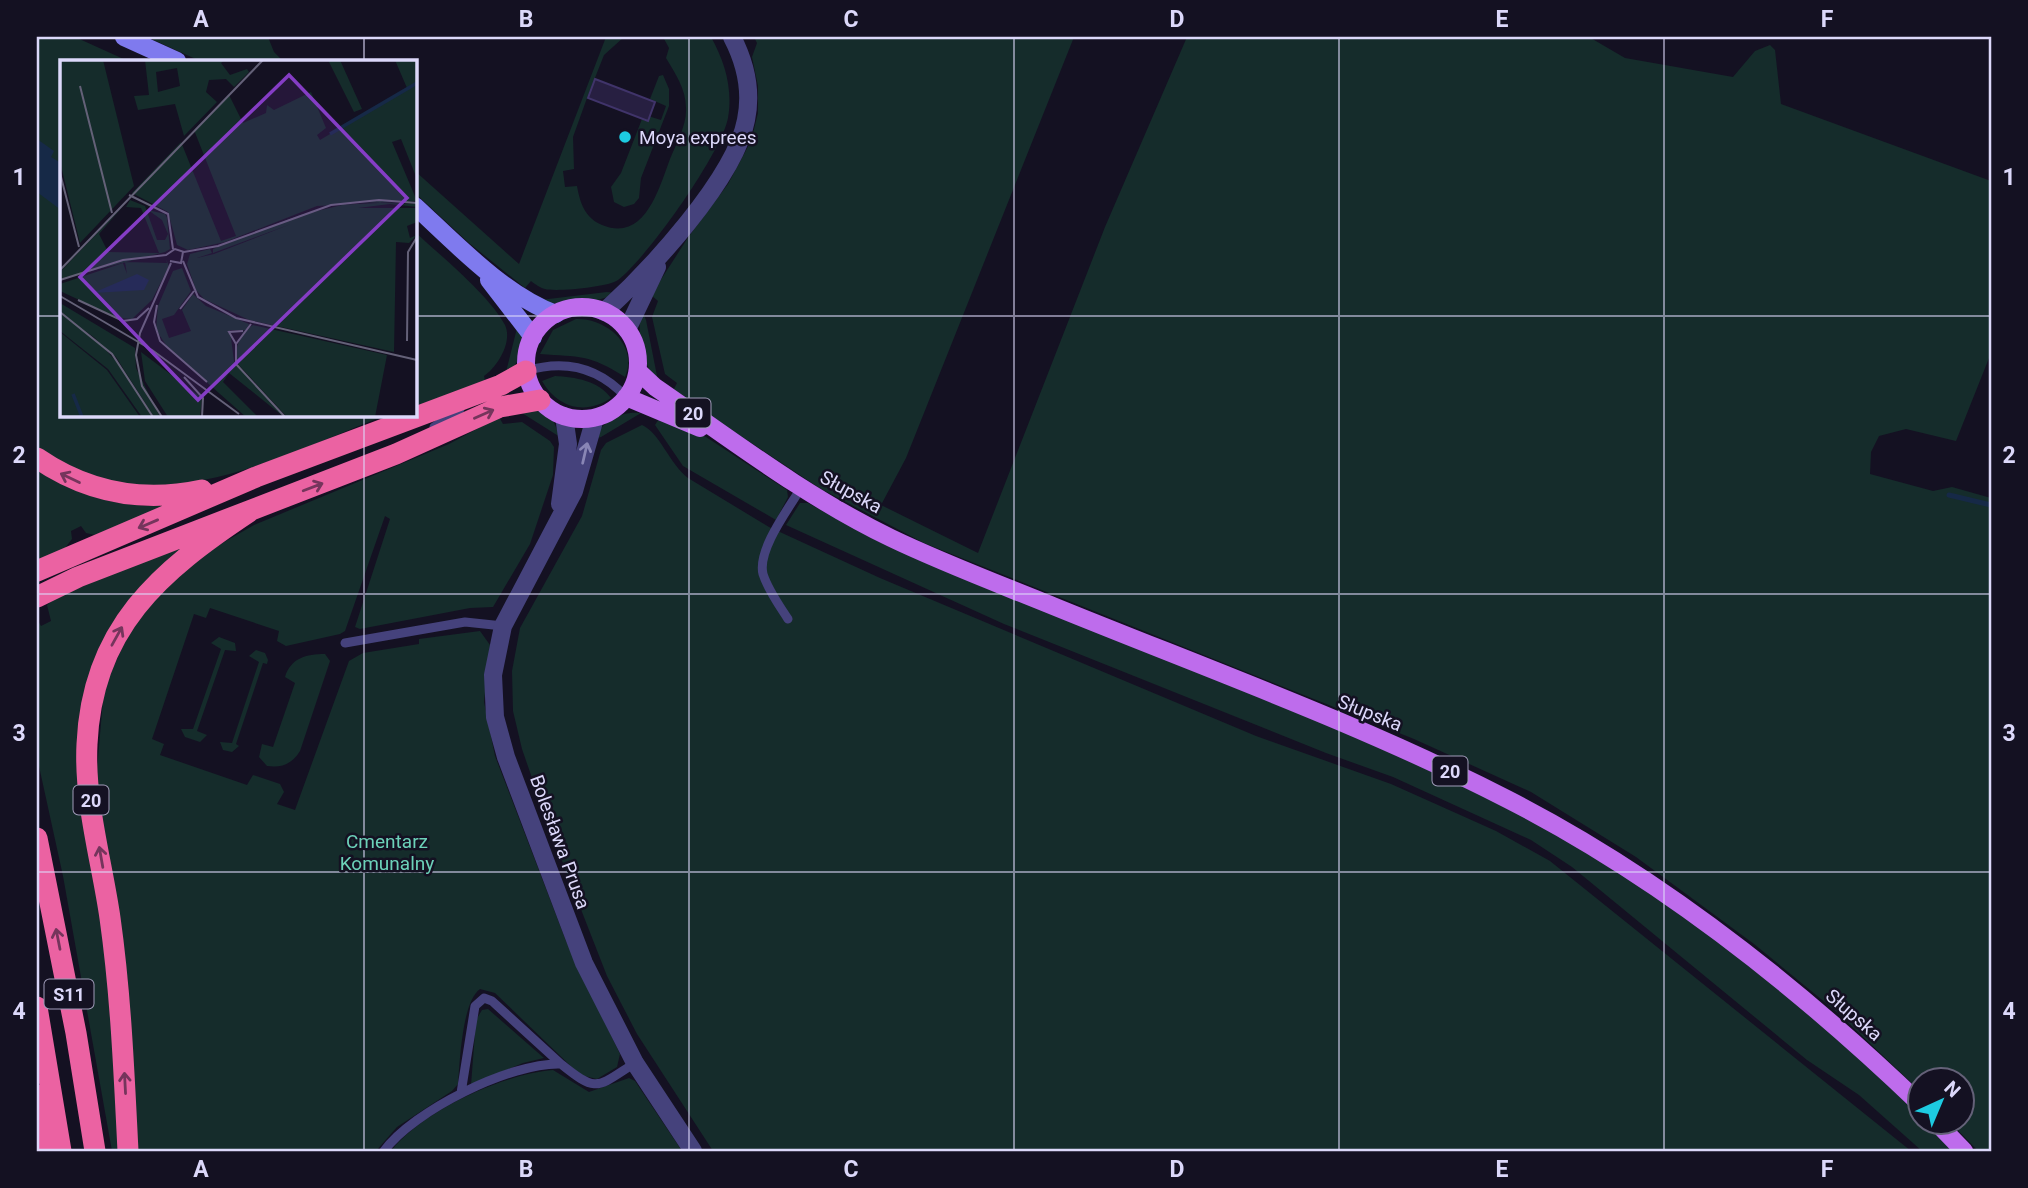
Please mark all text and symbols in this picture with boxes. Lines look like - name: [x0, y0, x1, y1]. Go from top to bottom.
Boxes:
- text: A: [193, 6, 209, 33]
- text: B: [519, 6, 533, 33]
- text: C: [843, 6, 859, 33]
- text: D: [1170, 6, 1184, 33]
- text: E: [1496, 6, 1509, 33]
- text: F: [1821, 6, 1834, 33]
- inset map: [60, 60, 416, 416]
- place label: Moya exprees: [639, 126, 757, 149]
- marker: Moya exprees: [617, 129, 633, 145]
- text: 1: [12, 164, 26, 191]
- text: 1: [2002, 164, 2016, 191]
- road number: 20: [676, 398, 710, 428]
- one-way arrow: [473, 407, 495, 420]
- text: 2: [12, 442, 26, 469]
- one-way arrow: [579, 442, 593, 465]
- text: 2: [2002, 442, 2016, 469]
- street label: Słupska: [816, 466, 886, 518]
- one-way arrow: [60, 470, 81, 484]
- one-way arrow: [302, 479, 323, 492]
- one-way arrow: [138, 518, 159, 531]
- one-way arrow: [111, 626, 124, 647]
- street label: Słupska: [1334, 690, 1406, 736]
- text: 3: [12, 720, 26, 747]
- text: 3: [2002, 720, 2016, 747]
- road number: 20: [1432, 756, 1468, 786]
- street label: Bolesława Prusa: [525, 772, 595, 912]
- road number: 20: [74, 786, 108, 814]
- park label: Cmentarz Komunalny: [340, 830, 434, 875]
- one-way arrow: [94, 846, 107, 869]
- one-way arrow: [50, 928, 64, 951]
- road number: S11: [44, 979, 94, 1009]
- street label: Słupska: [1821, 984, 1887, 1046]
- text: 4: [12, 998, 26, 1025]
- text: 4: [2002, 998, 2016, 1025]
- north arrow: [1906, 1066, 1976, 1136]
- one-way arrow: [118, 1072, 131, 1095]
- text: N: [1940, 1076, 1965, 1102]
- text: A: [193, 1156, 209, 1183]
- text: B: [519, 1156, 533, 1183]
- text: C: [843, 1156, 859, 1183]
- text: D: [1170, 1156, 1184, 1183]
- text: E: [1496, 1156, 1509, 1183]
- text: F: [1821, 1156, 1834, 1183]

